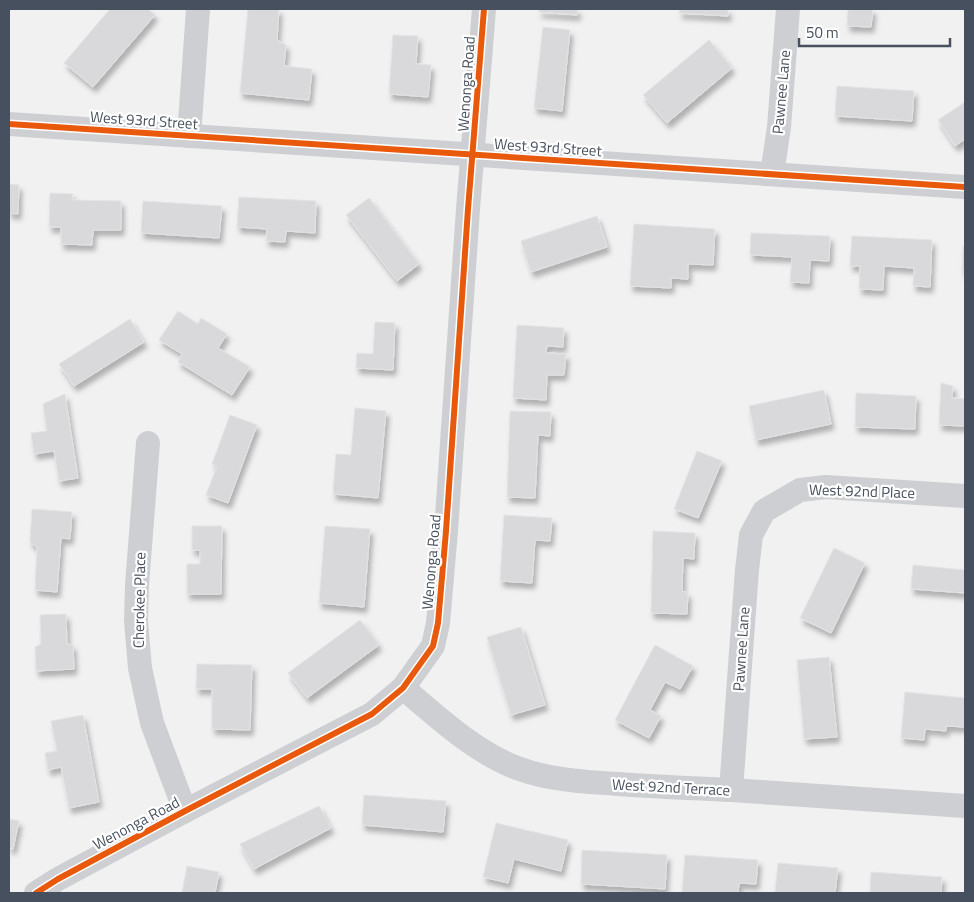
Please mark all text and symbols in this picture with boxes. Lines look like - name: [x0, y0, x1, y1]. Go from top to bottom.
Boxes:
- scale bar: [799, 15, 950, 47]
- text: 50 m: [806, 21, 839, 44]
- street label: Wenonga Road: [451, 36, 481, 132]
- street label: Pawnee Lane: [766, 49, 796, 135]
- street label: West 93rd Street: [89, 105, 199, 135]
- street label: West 93rd Street: [493, 132, 603, 162]
- street label: West 92nd Place: [809, 478, 915, 504]
- street label: Wenonga Road: [415, 513, 447, 611]
- street label: Cherokee Place: [127, 552, 151, 648]
- street label: Pawnee Lane: [727, 606, 755, 692]
- street label: West 92nd Terrace: [611, 772, 731, 802]
- street label: Wenonga Road: [88, 790, 184, 856]

